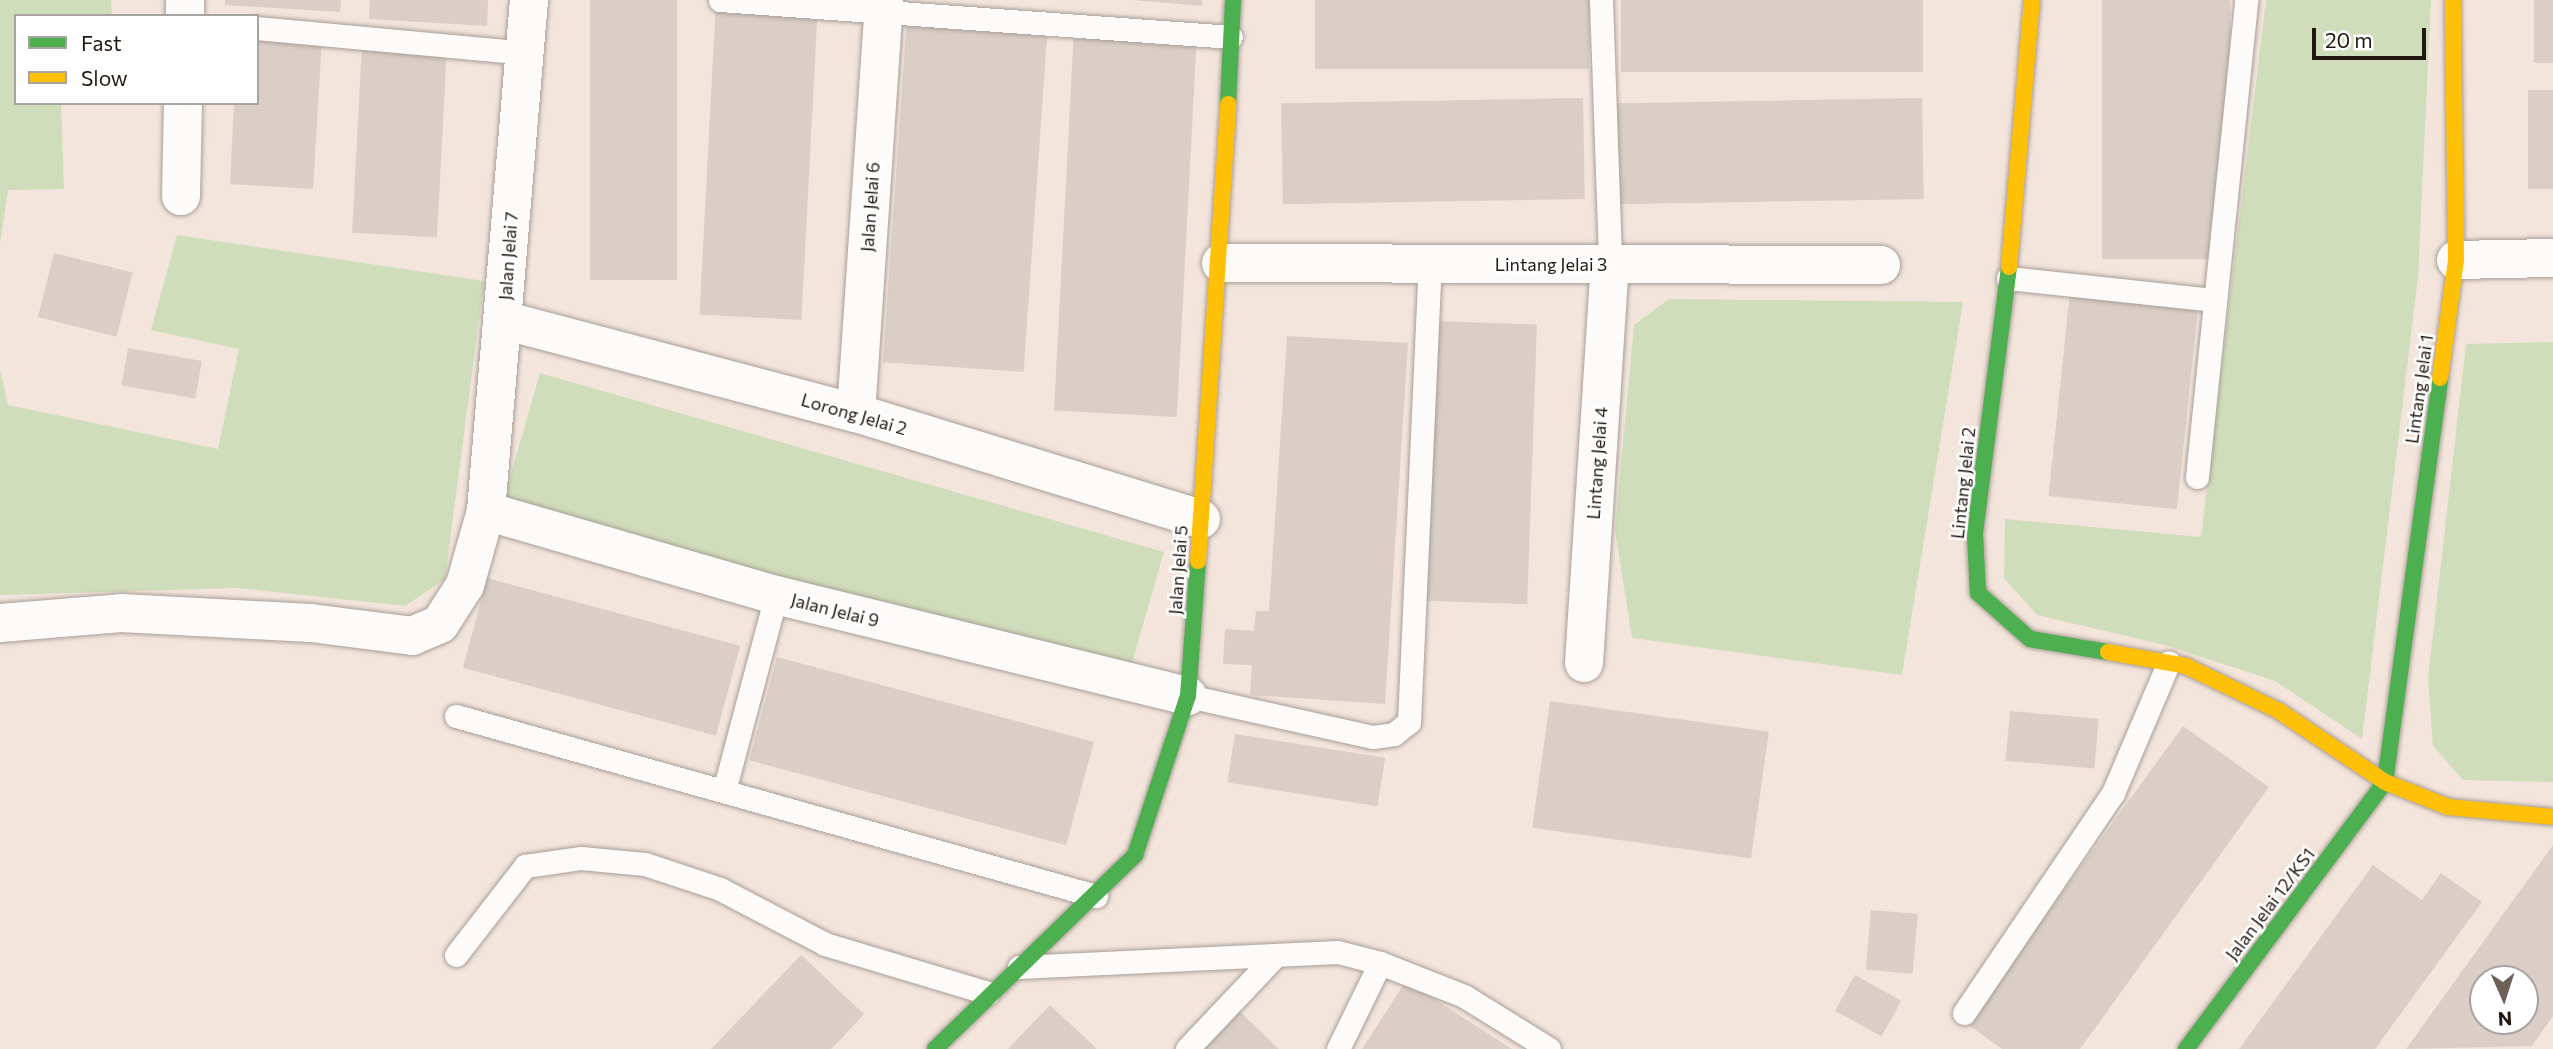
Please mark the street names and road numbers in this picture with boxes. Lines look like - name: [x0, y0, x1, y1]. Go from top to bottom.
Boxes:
- street label: Jalan Jelai 6: [856, 161, 884, 253]
- street label: Jalan Jelai 7: [494, 211, 522, 301]
- street label: Lintang Jelai 3: [1495, 253, 1607, 275]
- street label: Lintang Jelai 1: [2401, 333, 2437, 445]
- street label: Lorong Jelai 2: [799, 389, 909, 439]
- street label: Lintang Jelai 4: [1582, 406, 1612, 520]
- street label: Lintang Jelai 2: [1946, 426, 1980, 540]
- street label: Jalan Jelai 5: [1164, 525, 1192, 615]
- street label: Jalan Jelai 9: [789, 589, 881, 631]
- street label: Jalan Jelai 12/KS1: [2221, 844, 2319, 964]

